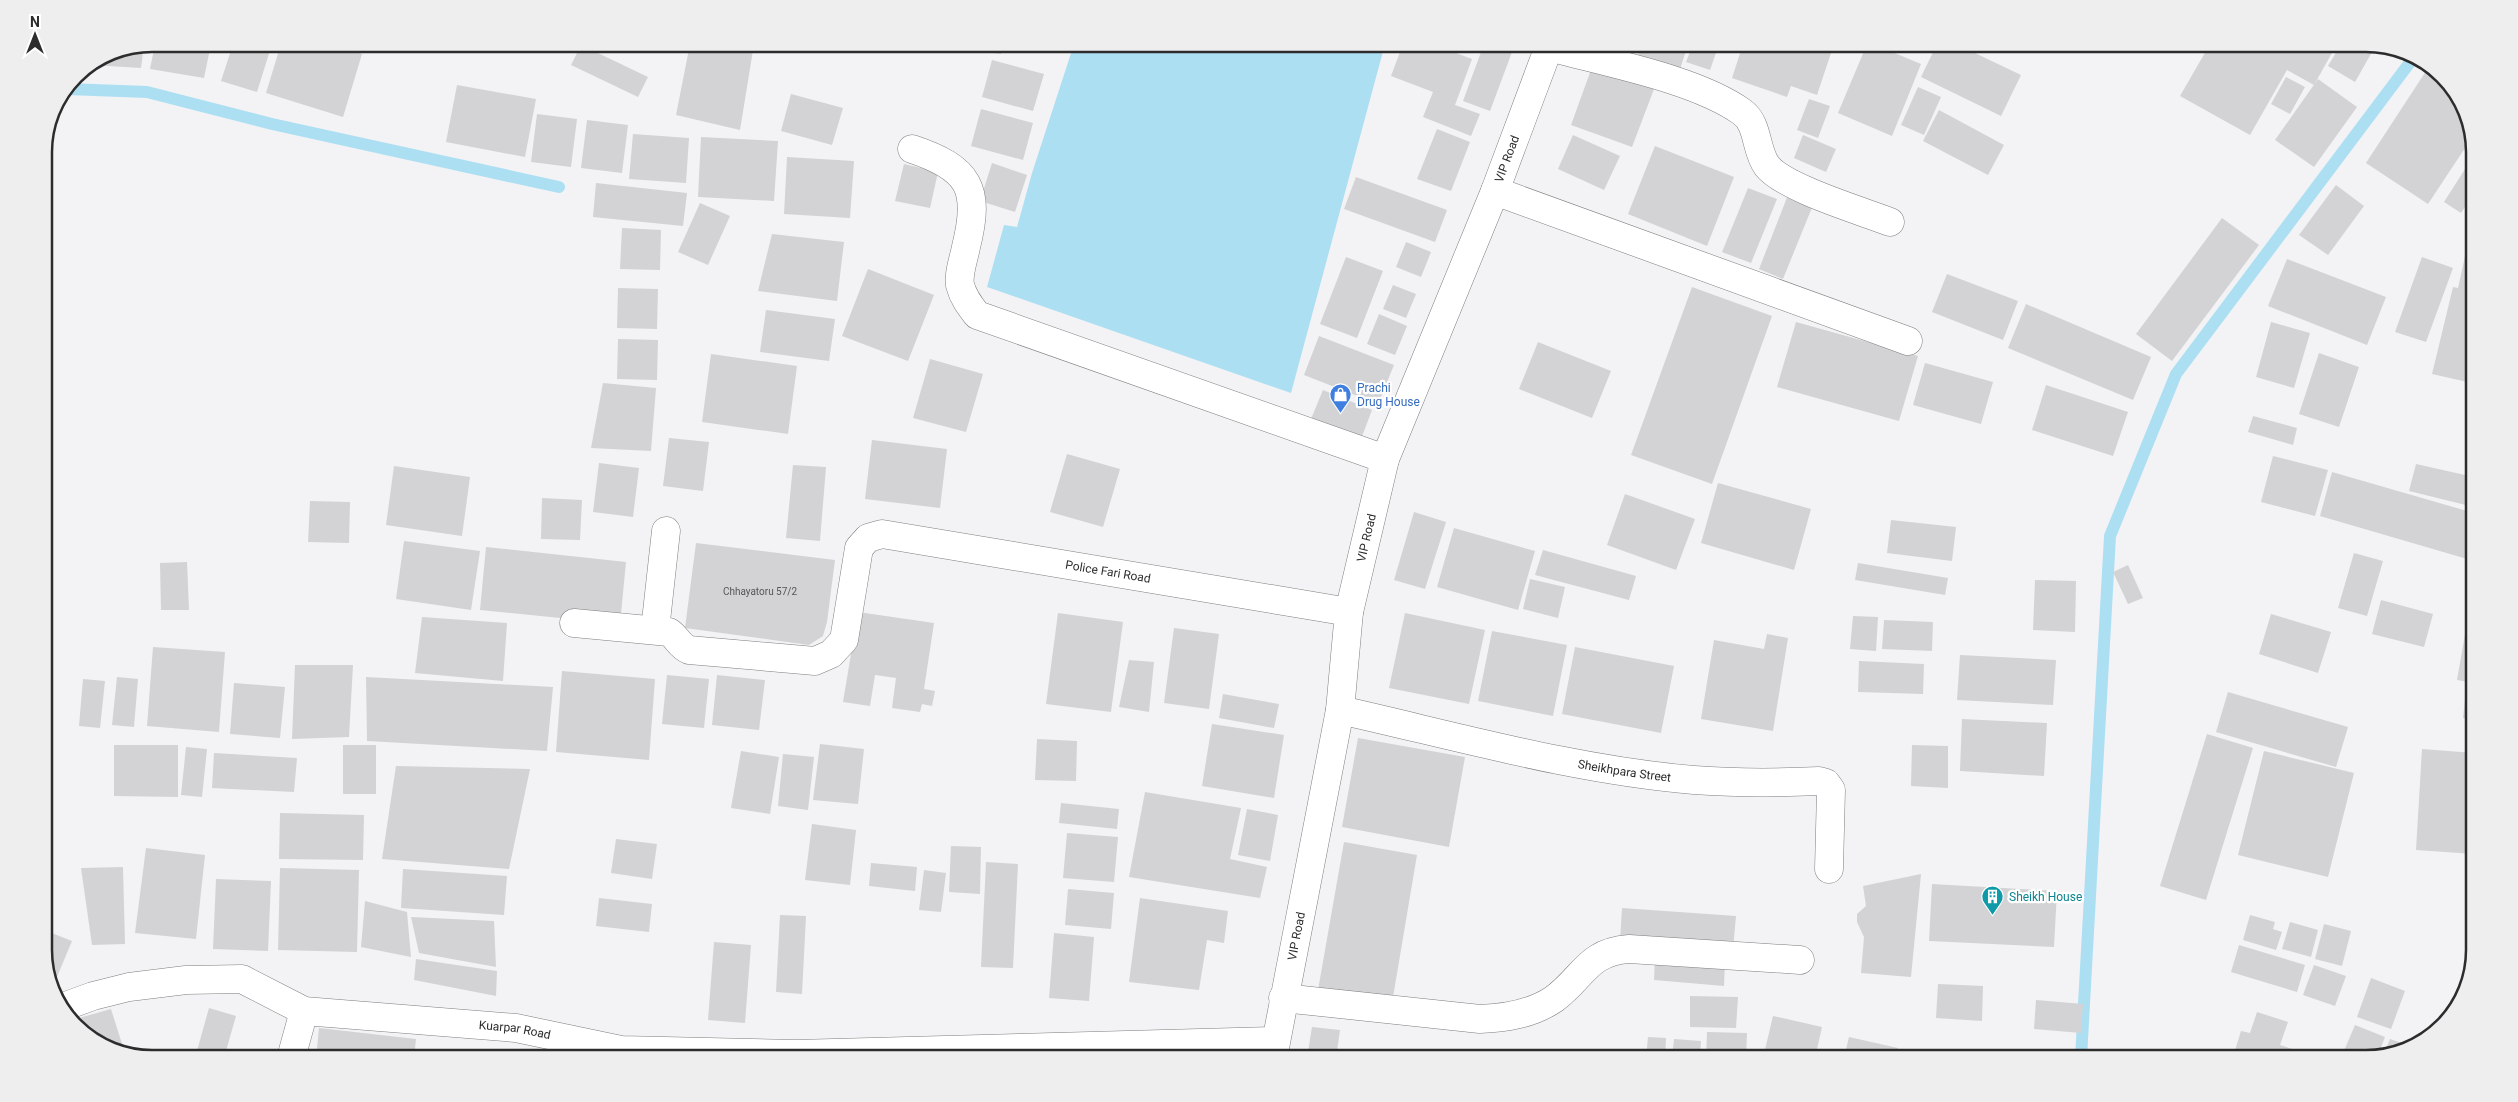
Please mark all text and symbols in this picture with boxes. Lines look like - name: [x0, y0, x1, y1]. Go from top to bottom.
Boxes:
- north arrow: [10, 10, 60, 60]
- text: N: [30, 14, 40, 30]
- street label: VIP Road: [1492, 133, 1522, 184]
- place label: Prachi Drug House: [1357, 381, 1420, 409]
- shop icon: Prachi Drug House: [1329, 383, 1353, 414]
- street label: VIP Road: [1354, 512, 1379, 563]
- street label: Police Fari Road: [1064, 558, 1152, 586]
- house number: Chhayatoru 57/2: [723, 586, 797, 597]
- street label: Sheikhpara Street: [1577, 757, 1672, 785]
- building icon: Sheikh House: [1981, 885, 2005, 916]
- place label: Sheikh House: [2009, 890, 2082, 904]
- street label: VIP Road: [1285, 911, 1308, 962]
- street label: Kuarpar Road: [478, 1018, 552, 1042]

